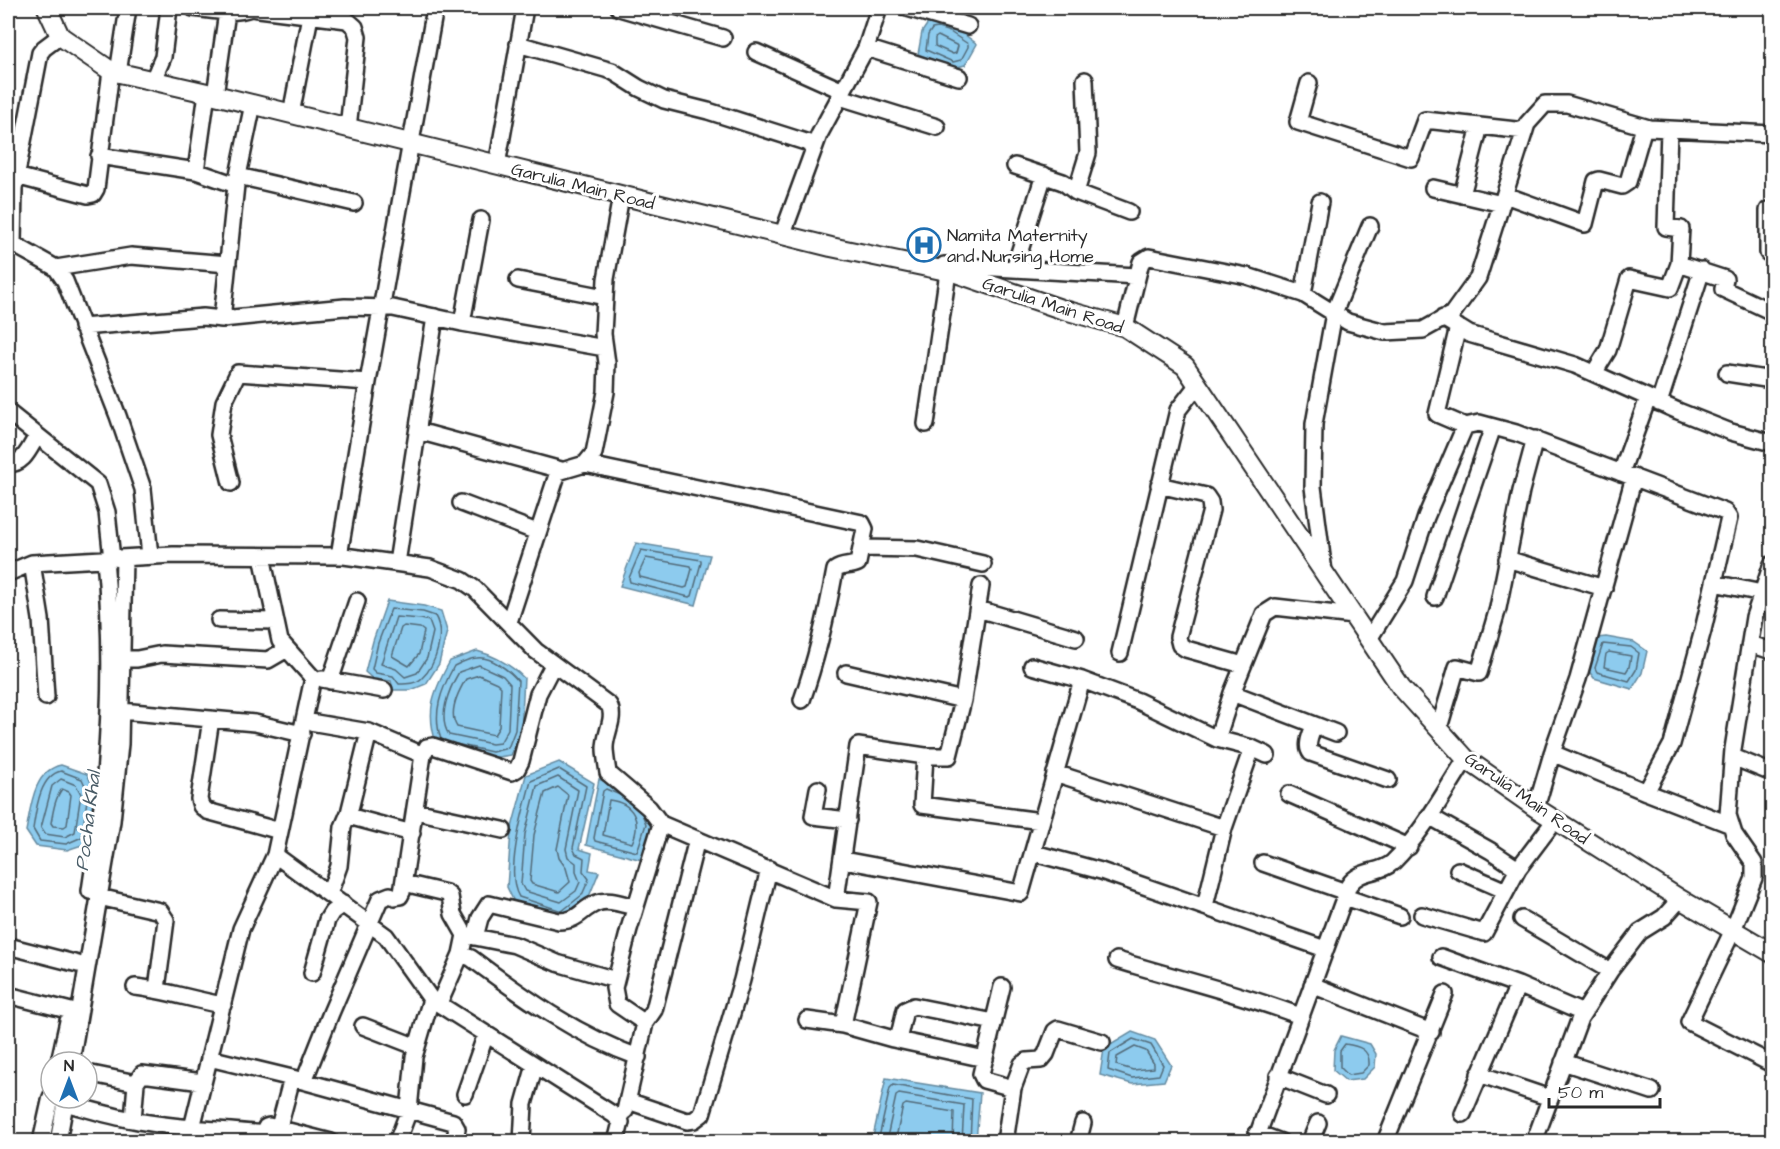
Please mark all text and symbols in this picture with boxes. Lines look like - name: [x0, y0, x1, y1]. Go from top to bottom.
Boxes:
- street label: Garulia Main Road: [509, 157, 657, 216]
- place label: Namita Maternity and Nursing Home: [947, 223, 1094, 270]
- hospital icon: Namita Maternity and Nursing Home: [906, 227, 942, 263]
- street label: Garulia Main Road: [979, 271, 1127, 340]
- street label: Garulia Main Road: [1459, 746, 1594, 851]
- water label: Pocha Khal: [68, 767, 108, 872]
- north arrow: [39, 1050, 99, 1110]
- text: N: [64, 1055, 74, 1077]
- scale bar: [1549, 1071, 1660, 1109]
- text: 50 m: [1558, 1080, 1603, 1105]

